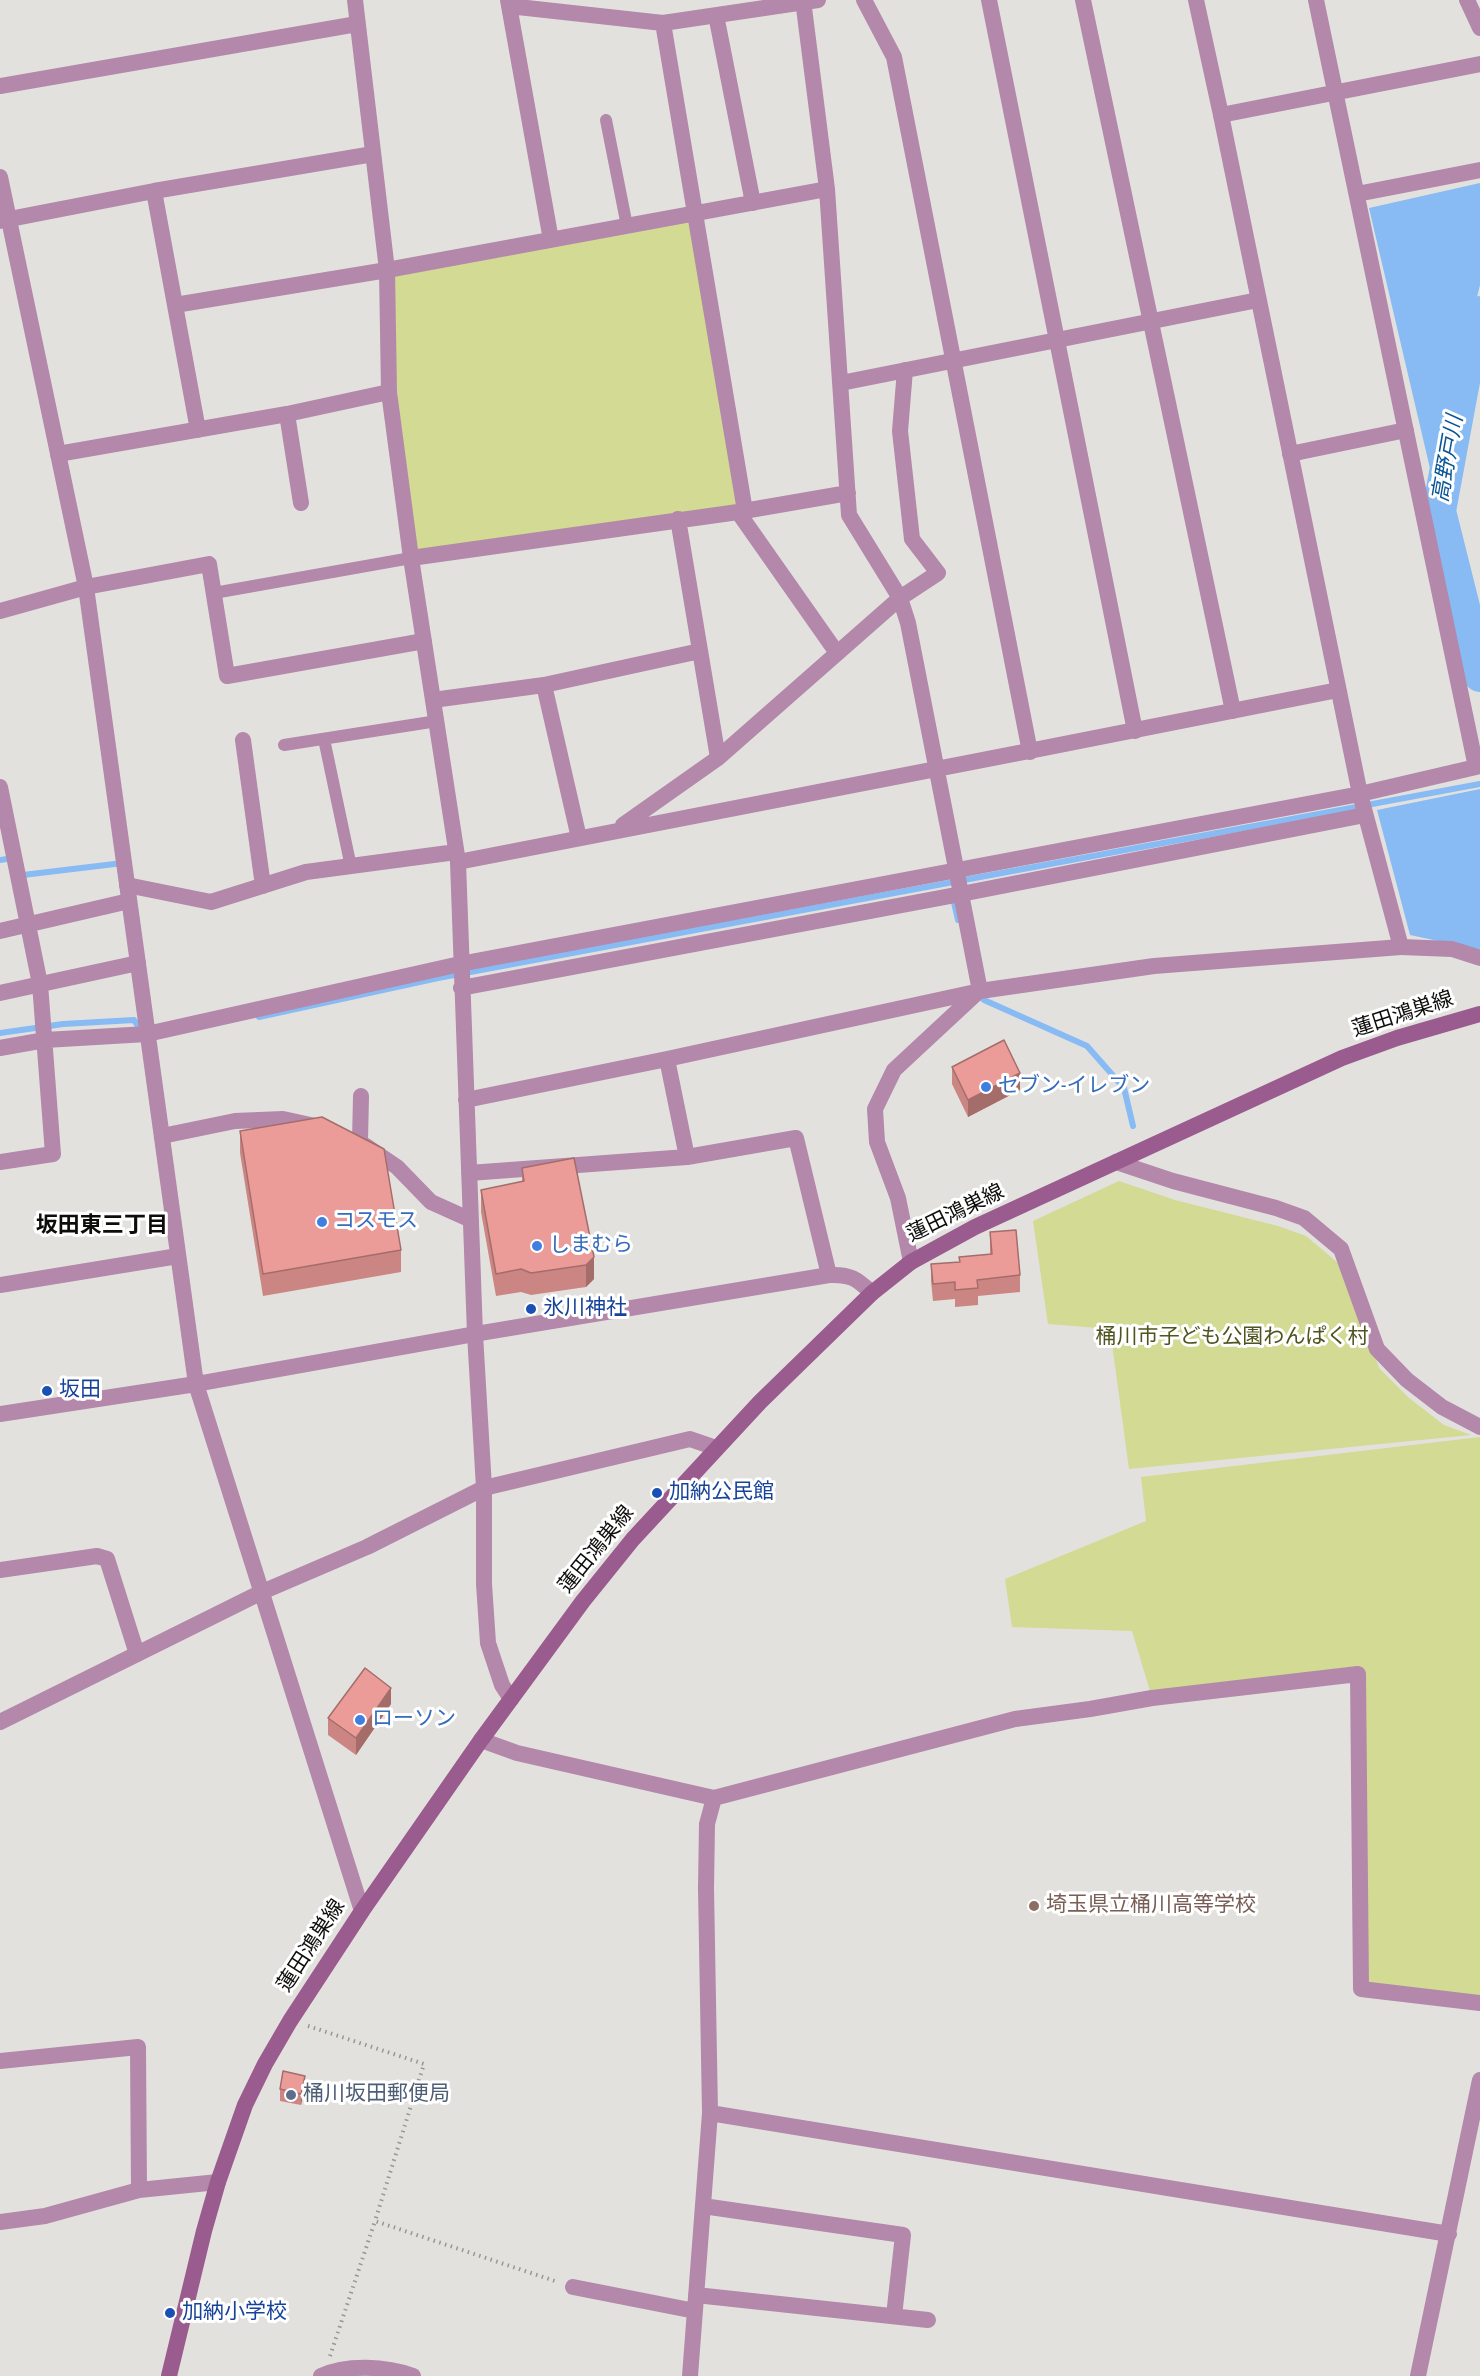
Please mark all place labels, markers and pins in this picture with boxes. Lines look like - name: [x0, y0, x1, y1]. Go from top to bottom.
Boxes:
- place label: セブン-イレブン: [998, 1074, 1150, 1100]
- marker: セブン-イレブン: [979, 1080, 993, 1094]
- place label: コスモス: [334, 1209, 418, 1235]
- marker: コスモス: [315, 1215, 329, 1229]
- place label: しまむら: [549, 1233, 633, 1259]
- marker: しまむら: [530, 1239, 544, 1253]
- place label: 氷川神社: [543, 1296, 627, 1322]
- marker: 氷川神社: [524, 1302, 538, 1316]
- place label: 坂田: [59, 1378, 101, 1404]
- marker: 坂田: [40, 1384, 54, 1398]
- place label: 加納公民館: [669, 1480, 774, 1506]
- marker: 加納公民館: [650, 1486, 664, 1500]
- place label: ローソン: [372, 1707, 456, 1733]
- marker: ローソン: [353, 1713, 367, 1727]
- place label: 埼玉県立桶川高等学校: [1046, 1893, 1256, 1919]
- marker: 埼玉県立桶川高等学校: [1027, 1899, 1041, 1913]
- place label: 桶川坂田郵便局: [303, 2082, 450, 2108]
- marker: 桶川坂田郵便局: [284, 2088, 298, 2102]
- place label: 加納小学校: [182, 2300, 287, 2326]
- marker: 加納小学校: [163, 2306, 177, 2320]

